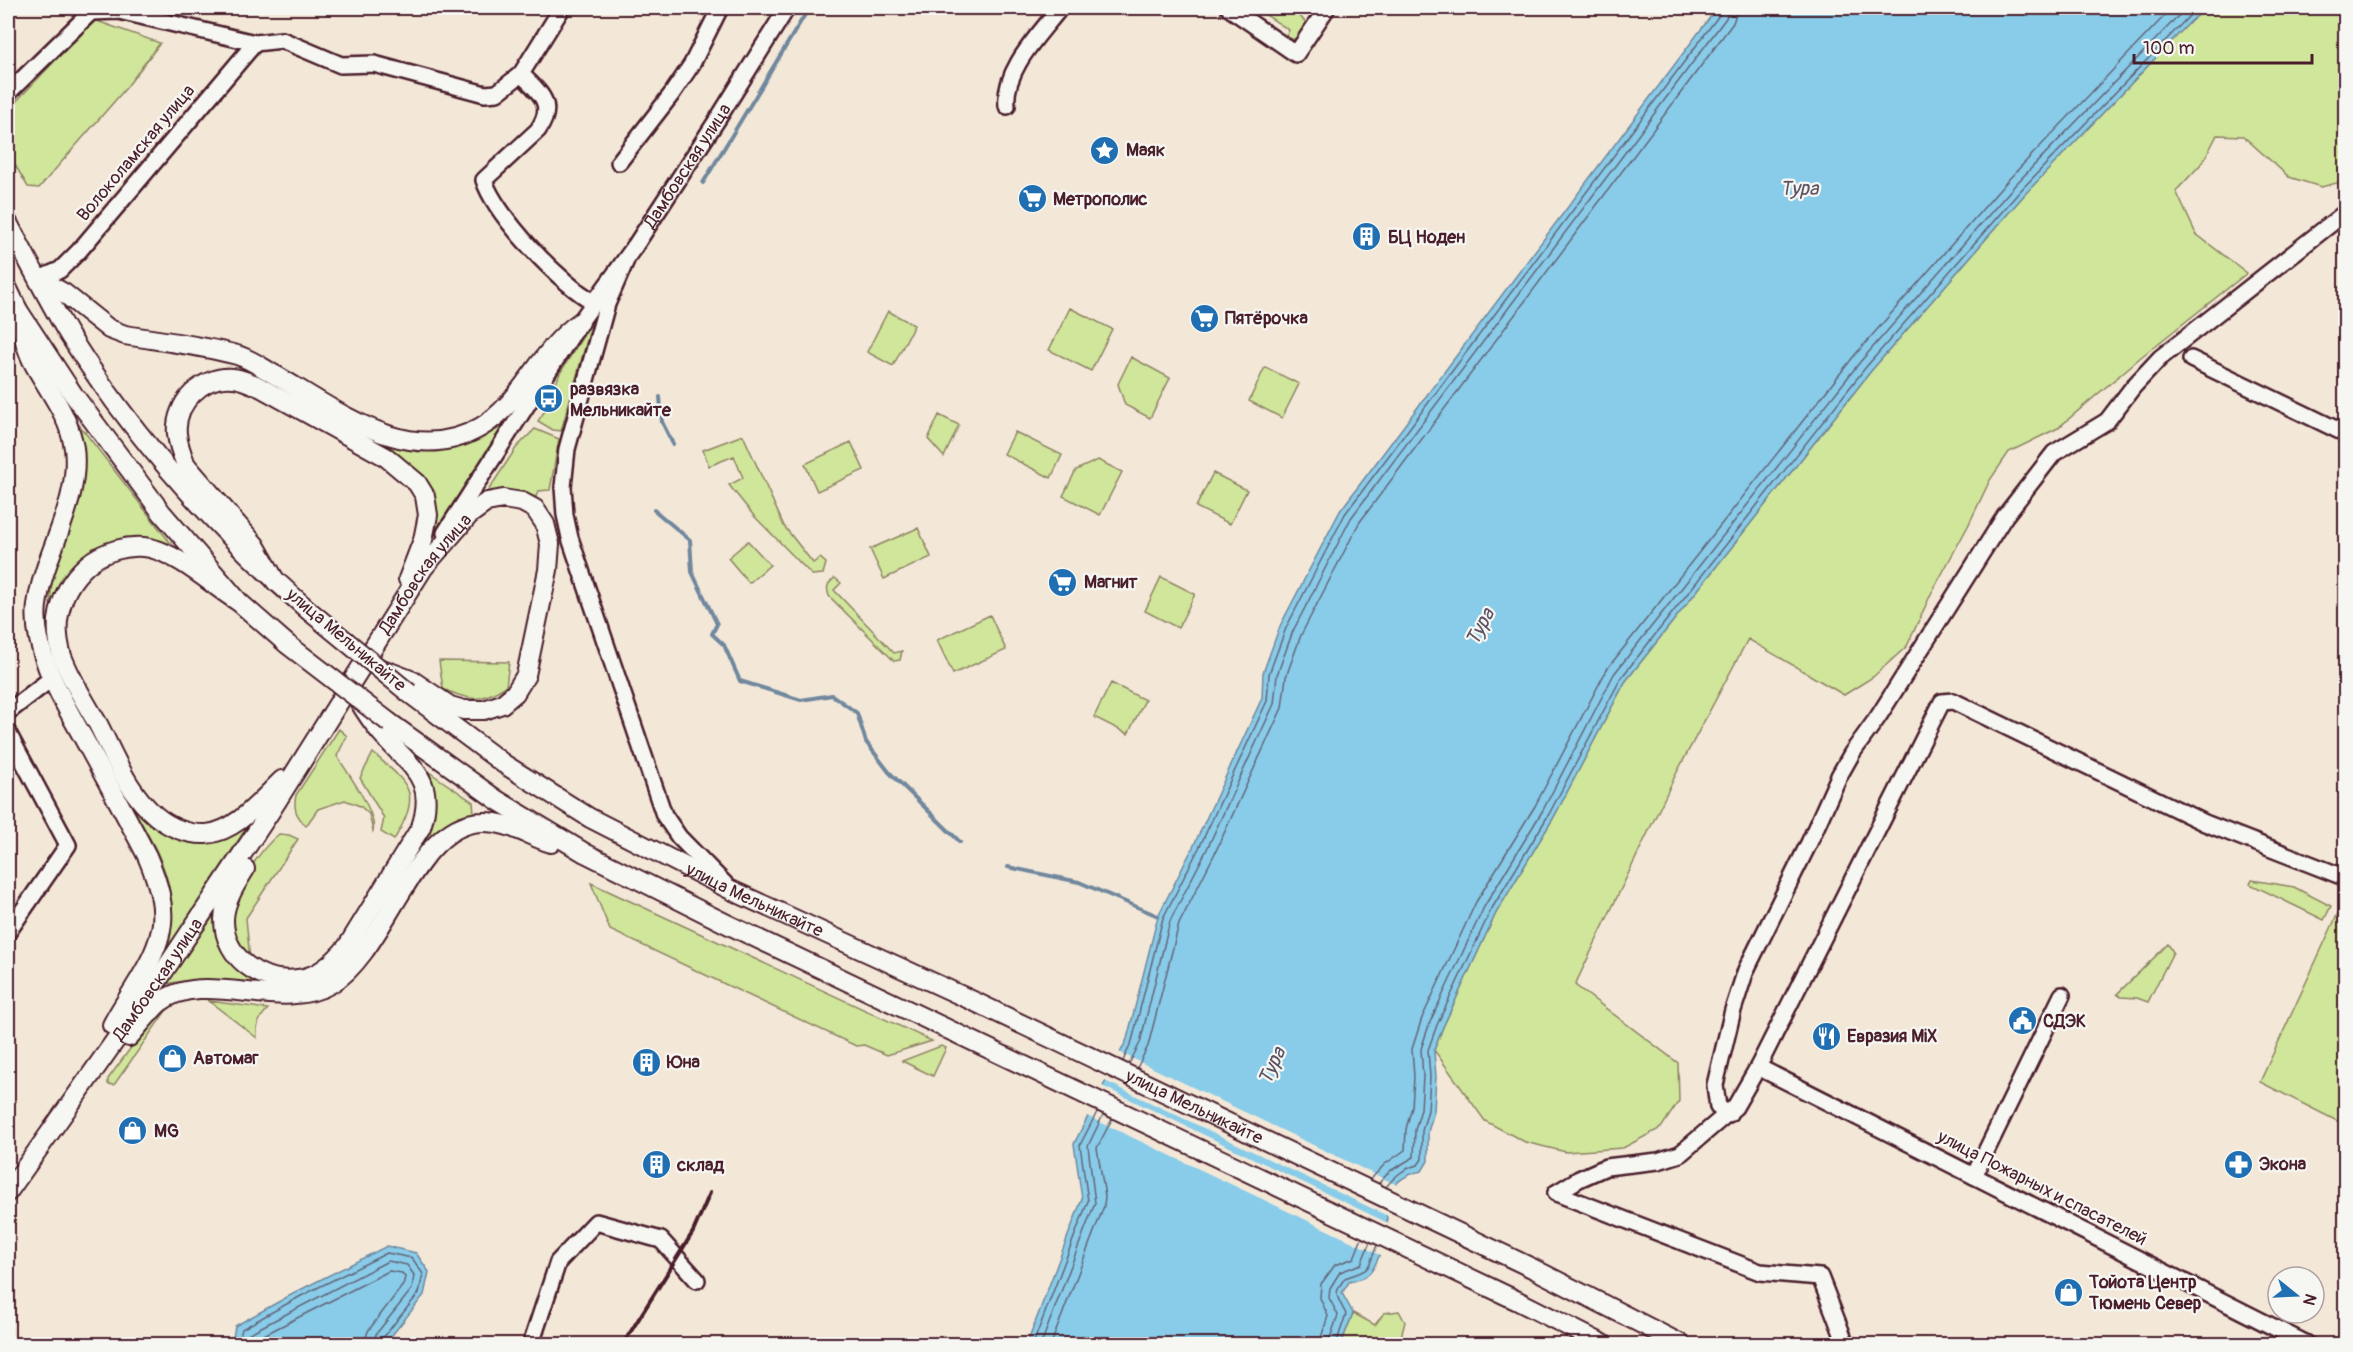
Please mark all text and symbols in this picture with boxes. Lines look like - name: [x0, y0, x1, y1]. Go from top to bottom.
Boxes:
- scale bar: [2134, 27, 2312, 65]
- text: 100 m: [2143, 37, 2195, 60]
- street label: Волоколамская улица: [72, 80, 200, 226]
- street label: Дамбовская улица: [638, 99, 736, 233]
- place icon: Маяк: [1089, 134, 1121, 166]
- place label: Маяк: [1126, 139, 1165, 162]
- water label: Тура: [1780, 176, 1820, 201]
- supermarket icon: Метрополис: [1016, 183, 1048, 215]
- place label: Метрополис: [1053, 188, 1147, 211]
- building icon: БЦ Ноден: [1351, 221, 1383, 253]
- place label: БЦ Ноден: [1388, 226, 1465, 249]
- supermarket icon: Пятёрочка: [1188, 302, 1220, 334]
- place label: Пятёрочка: [1225, 307, 1309, 330]
- place label: развязка Мельникайте: [570, 378, 672, 422]
- bus stop icon: развязка Мельникайте: [533, 383, 565, 415]
- street label: Дамбовская улица: [373, 509, 477, 639]
- supermarket icon: Магнит: [1047, 566, 1079, 598]
- place label: Магнит: [1084, 571, 1138, 594]
- street label: улица Мельникайте: [281, 582, 411, 697]
- water label: Тура: [1460, 603, 1501, 650]
- street label: улица Мельникайте: [681, 857, 827, 942]
- street label: Дамбовская улица: [107, 913, 208, 1046]
- public building icon: СДЭК: [2006, 1005, 2038, 1037]
- place label: СДЭК: [2043, 1010, 2086, 1033]
- restaurant icon: Евразия MiX: [1810, 1020, 1842, 1052]
- place label: Евразия MiX: [1847, 1025, 1938, 1048]
- shop icon: Автомаг: [156, 1042, 188, 1074]
- water label: Тура: [1253, 1042, 1292, 1089]
- building icon: Юна: [630, 1046, 662, 1078]
- place label: Автомаг: [193, 1047, 259, 1070]
- place label: Юна: [666, 1051, 700, 1074]
- street label: улица Мельникайте: [1121, 1064, 1267, 1149]
- shop icon: MG: [117, 1115, 149, 1147]
- place label: MG: [154, 1120, 179, 1143]
- street label: улица Пожарных и спасателей: [1933, 1125, 2151, 1251]
- pharmacy icon: Экона: [2222, 1148, 2254, 1180]
- building icon: склад: [640, 1149, 672, 1181]
- place label: Экона: [2259, 1153, 2307, 1176]
- place label: склад: [676, 1154, 724, 1177]
- north arrow: [2266, 1265, 2326, 1325]
- place label: Тойота Центр Тюмень Север: [2088, 1271, 2202, 1315]
- shop icon: Тойота Центр Тюмень Север: [2052, 1276, 2084, 1308]
- text: N: [2298, 1291, 2320, 1308]

